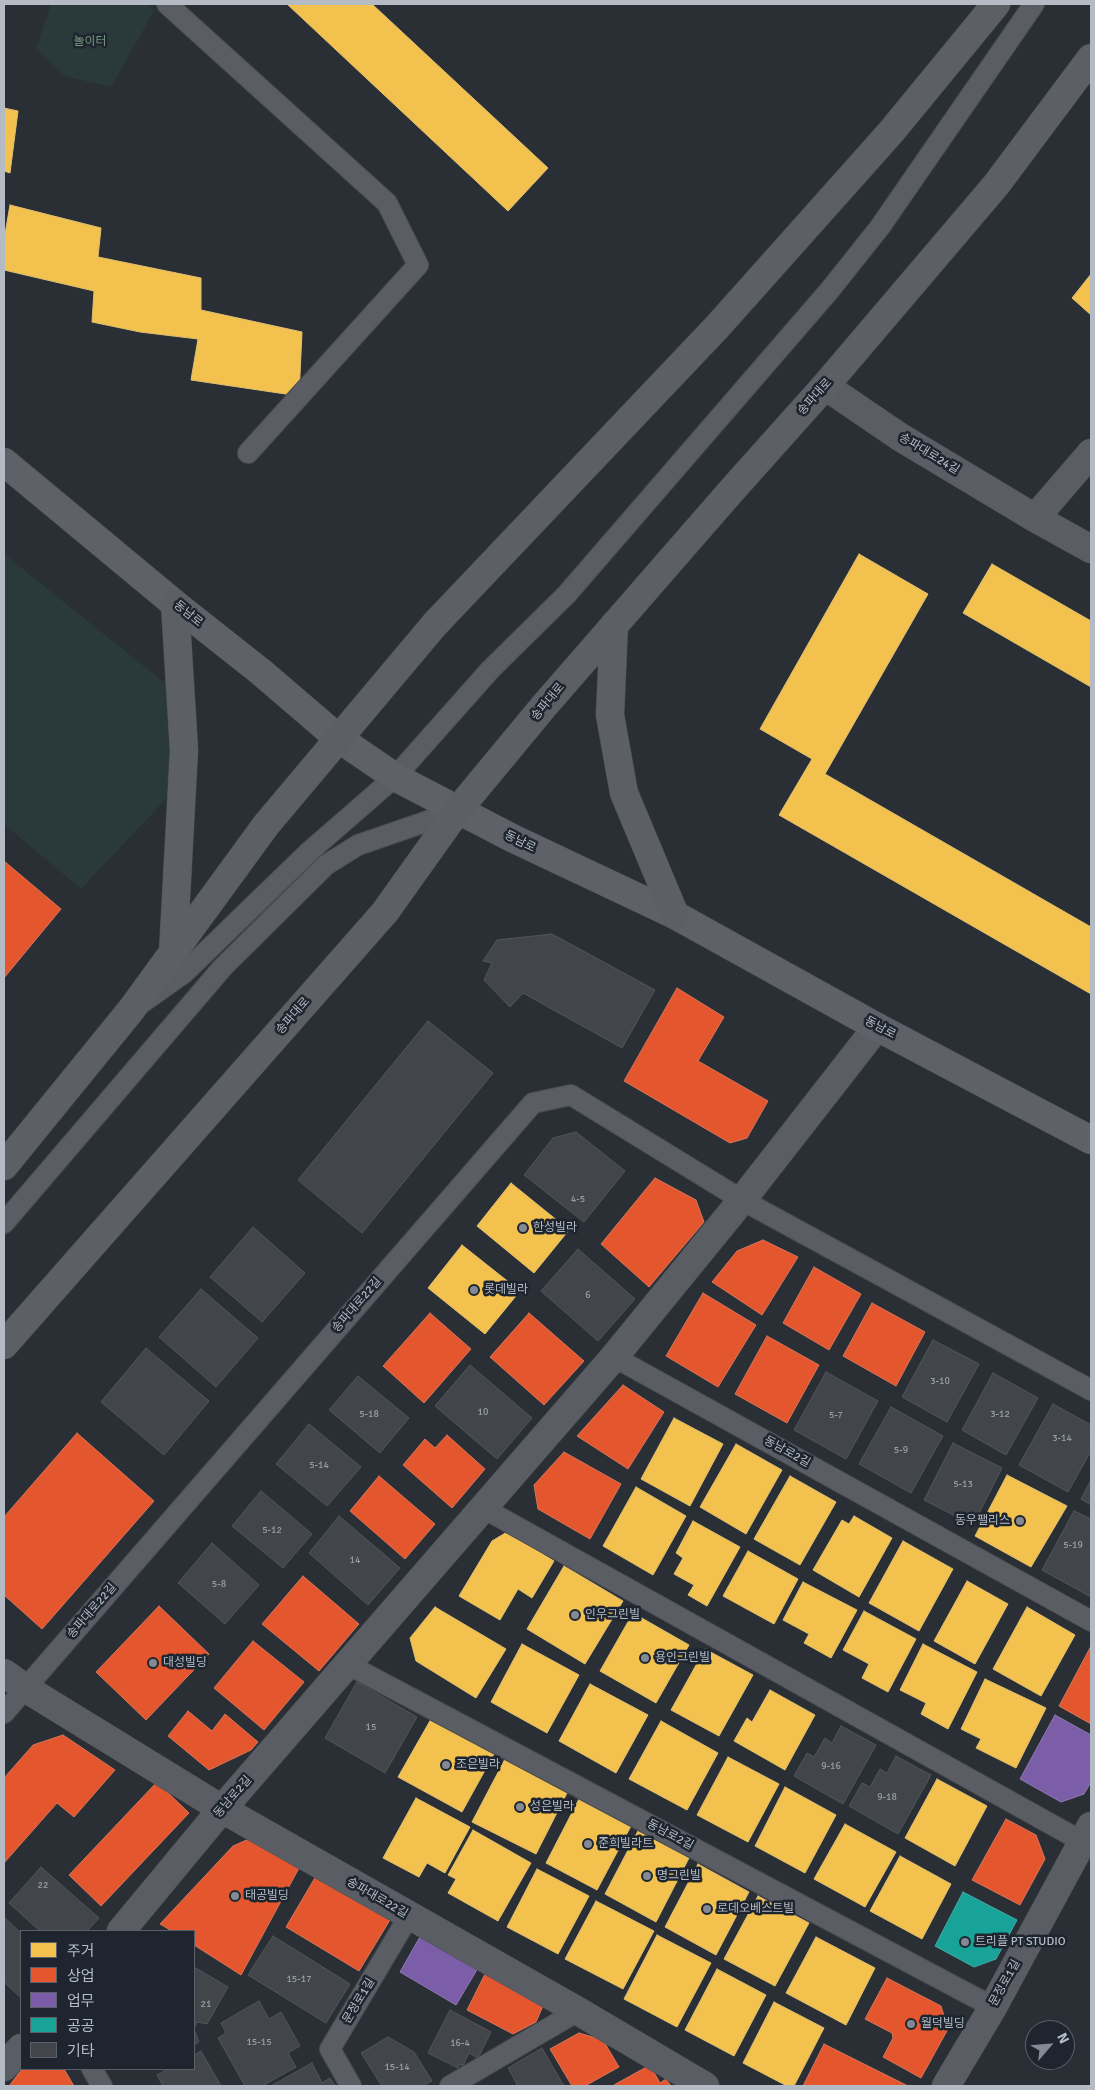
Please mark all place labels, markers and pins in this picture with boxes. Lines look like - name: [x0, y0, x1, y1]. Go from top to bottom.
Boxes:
- place label: 한성빌라: [533, 1221, 577, 1235]
- marker: 한성빌라: [517, 1222, 529, 1234]
- place label: 롯데빌라: [484, 1283, 528, 1297]
- marker: 롯데빌라: [468, 1284, 480, 1296]
- place label: 동우팰리스: [955, 1514, 1010, 1528]
- marker: 동우팰리스: [1014, 1515, 1026, 1527]
- place label: 인우그린빌: [585, 1608, 640, 1622]
- marker: 인우그린빌: [569, 1609, 581, 1621]
- place label: 용인그린빌: [655, 1651, 710, 1665]
- marker: 용인그린빌: [639, 1652, 651, 1664]
- place label: 대성빌딩: [163, 1656, 207, 1670]
- marker: 대성빌딩: [147, 1657, 159, 1669]
- place label: 조은빌라: [456, 1758, 500, 1772]
- marker: 조은빌라: [440, 1759, 452, 1771]
- place label: 성은빌라: [530, 1800, 574, 1814]
- marker: 성은빌라: [514, 1801, 526, 1813]
- place label: 준희빌라트: [598, 1837, 653, 1851]
- marker: 준희빌라트: [582, 1838, 594, 1850]
- place label: 명그린빌: [657, 1869, 701, 1883]
- marker: 명그린빌: [641, 1870, 653, 1882]
- place label: 태공빌딩: [245, 1889, 289, 1903]
- marker: 태공빌딩: [229, 1890, 241, 1902]
- place label: 로데오베스트빌: [717, 1902, 794, 1916]
- marker: 로데오베스트빌: [701, 1903, 713, 1915]
- place label: 트리플 PT STUDIO: [975, 1935, 1066, 1949]
- marker: 트리플 PT STUDIO: [959, 1936, 971, 1948]
- place label: 월덕빌딩: [921, 2017, 965, 2031]
- marker: 월덕빌딩: [905, 2018, 917, 2030]

